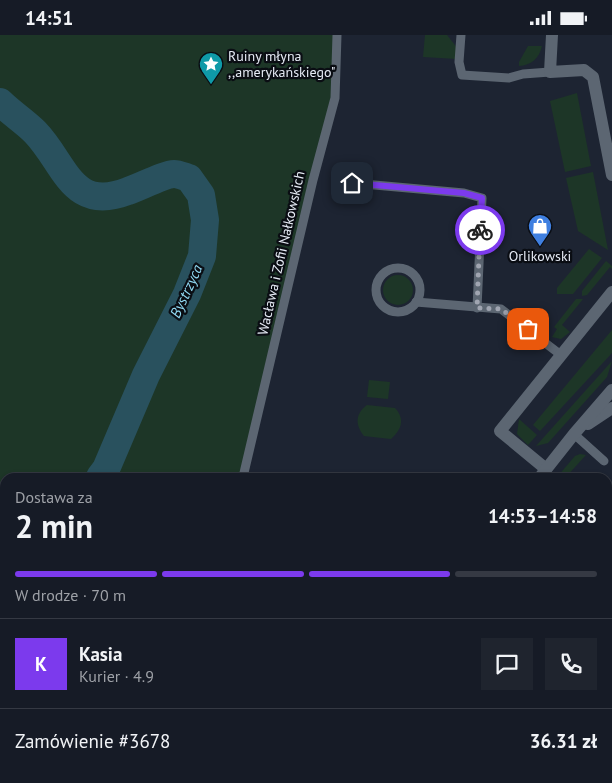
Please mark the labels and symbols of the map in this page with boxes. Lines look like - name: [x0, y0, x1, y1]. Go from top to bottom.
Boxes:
- place label: Ruiny młyna ,,amerykańskiego": [228, 47, 336, 81]
- place icon: Ruiny młyna ,,amerykańskiego": [198, 51, 224, 85]
- pin: [331, 162, 373, 204]
- street label: Wacława i Zofii Nałkowskich: [253, 169, 309, 337]
- courier: [455, 205, 505, 255]
- shop icon: Orlikowski: [527, 213, 553, 247]
- place label: Orlikowski: [509, 247, 571, 265]
- water label: Bystrzyca: [165, 261, 207, 321]
- pin: [507, 308, 549, 350]

